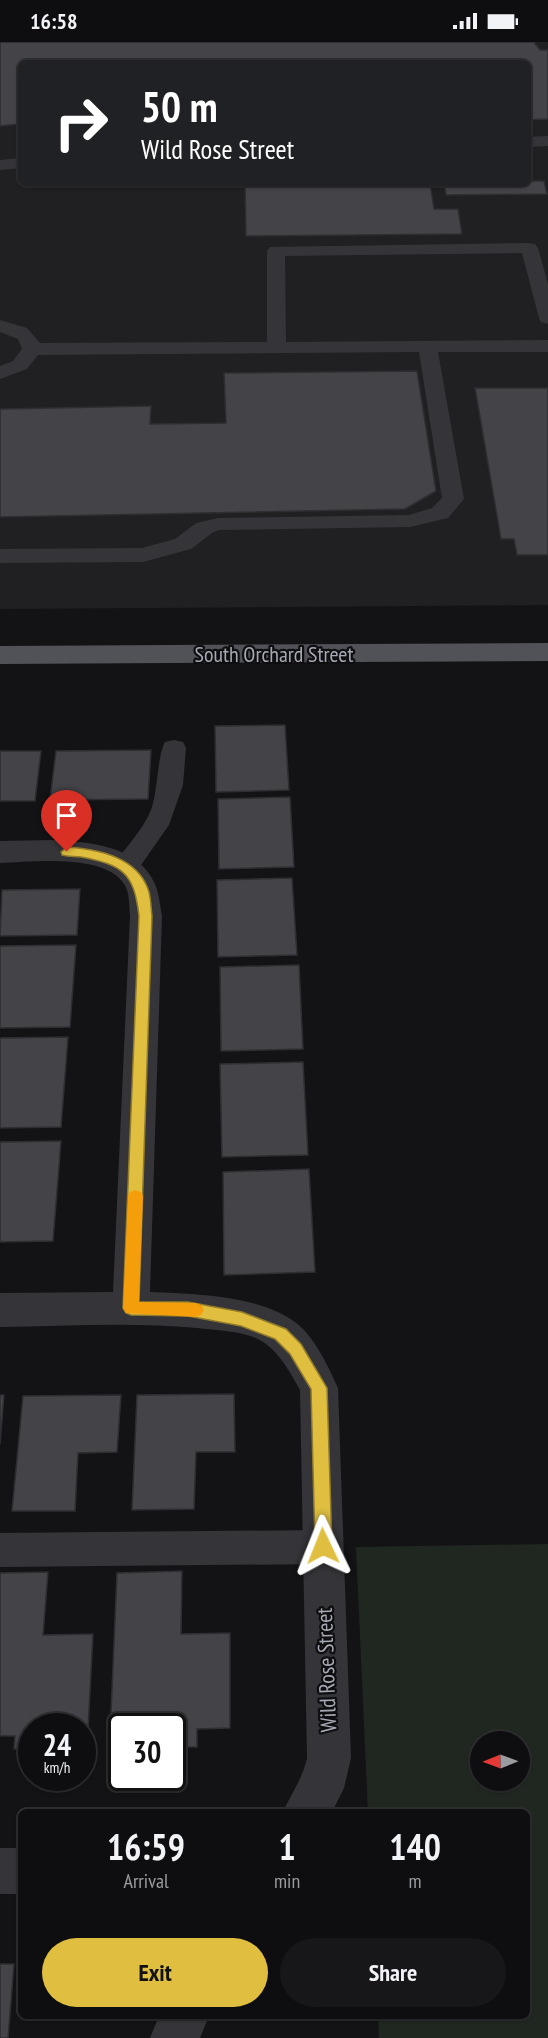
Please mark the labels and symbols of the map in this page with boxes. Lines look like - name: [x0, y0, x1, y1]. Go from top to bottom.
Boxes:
- street label: South Orchard Street: [194, 640, 354, 668]
- pin: [41, 790, 92, 852]
- position arrow: [291, 1514, 355, 1578]
- street label: Wild Rose Street: [310, 1607, 342, 1733]
- speed limit sign: 30: [108, 1713, 186, 1791]
- north arrow: [470, 1731, 530, 1791]

